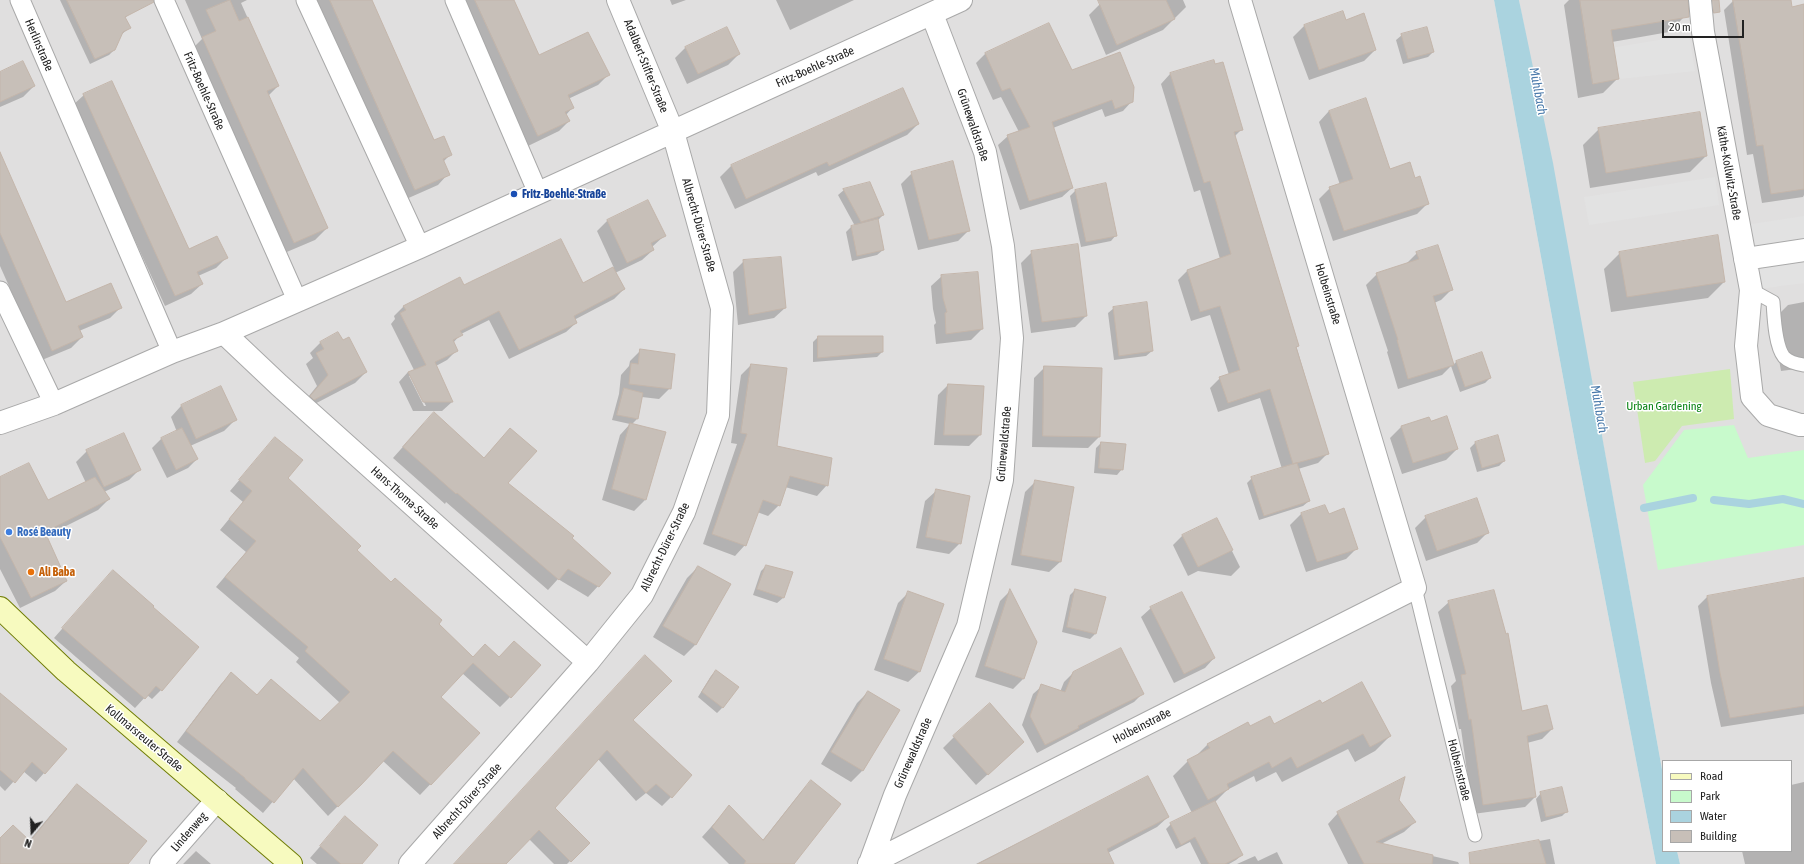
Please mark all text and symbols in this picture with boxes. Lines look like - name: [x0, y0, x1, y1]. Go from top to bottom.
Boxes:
- scale bar: [1664, 12, 1746, 38]
- street label: Herlinstraße: [22, 17, 56, 73]
- street label: Adalbert-Stifter-Straße: [621, 17, 671, 115]
- text: 20 m: [1669, 20, 1691, 34]
- street label: Fritz-Boehle-Straße: [774, 43, 856, 91]
- street label: Fritz-Boehle-Straße: [180, 50, 228, 132]
- water label: Mühlbach: [1526, 66, 1550, 116]
- street label: Grünewaldstraße: [954, 87, 992, 163]
- street label: Käthe-Kollwitz-Straße: [1714, 125, 1744, 221]
- street label: Albrecht-Dürer-Straße: [679, 176, 719, 274]
- place label: Fritz-Boehle-Straße: [522, 187, 606, 201]
- marker: Fritz-Boehle-Straße: [509, 189, 519, 199]
- street label: Holbeinstraße: [1312, 262, 1344, 326]
- water label: Mühlbach: [1587, 384, 1611, 434]
- park label: Urban Gardening: [1626, 399, 1702, 413]
- street label: Grünewaldstraße: [994, 406, 1014, 482]
- street label: Hans-Thoma-Straße: [368, 463, 442, 533]
- street label: Albrecht-Dürer-Straße: [637, 500, 693, 594]
- place label: Rosé Beauty: [17, 525, 71, 539]
- marker: Rosé Beauty: [4, 527, 14, 537]
- place label: Ali Baba: [39, 565, 75, 579]
- marker: Ali Baba: [26, 567, 36, 577]
- street label: Kollmarsreuter Straße: [102, 701, 186, 775]
- street label: Holbeinstraße: [1111, 705, 1173, 747]
- street label: Grünewaldstraße: [891, 715, 935, 791]
- street label: Holbeinstraße: [1444, 738, 1474, 802]
- street label: Albrecht-Dürer-Straße: [429, 760, 505, 842]
- legend: [1662, 760, 1792, 852]
- text: Road: [1700, 769, 1723, 783]
- text: Park: [1700, 789, 1720, 803]
- street label: Lindenweg: [168, 809, 210, 855]
- text: Water: [1700, 809, 1726, 823]
- north arrow: [12, 812, 52, 852]
- text: Building: [1700, 829, 1737, 843]
- text: N: [23, 837, 33, 850]

